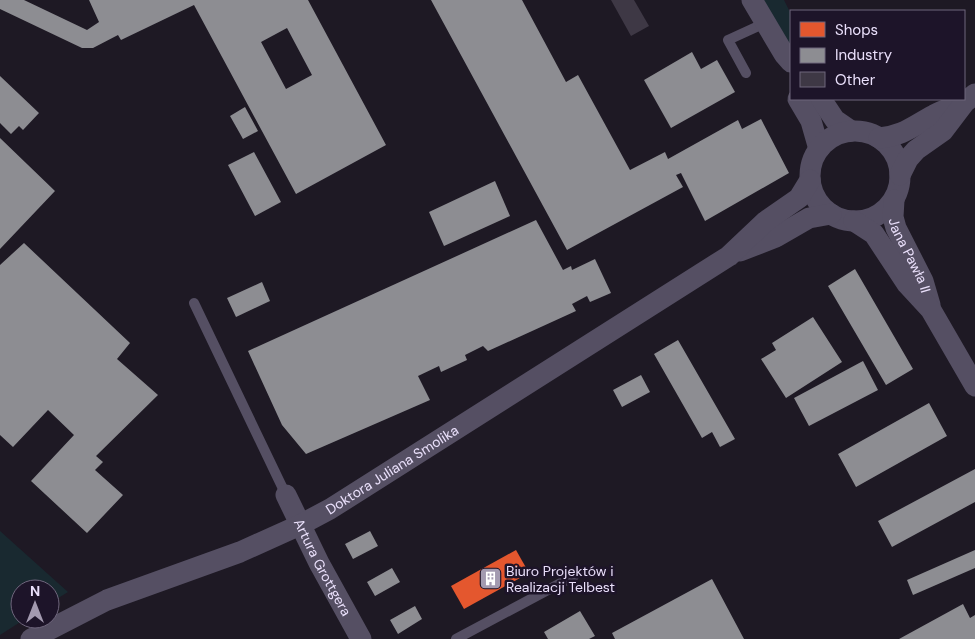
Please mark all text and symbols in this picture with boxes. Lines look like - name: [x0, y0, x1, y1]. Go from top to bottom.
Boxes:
- legend: [790, 10, 965, 100]
- text: Shops: [835, 20, 878, 40]
- text: Industry: [835, 45, 893, 65]
- text: Other: [835, 70, 876, 90]
- street label: Jana Pawła II: [885, 216, 935, 295]
- street label: Doktora Juliana Smolika: [322, 421, 462, 518]
- street label: Artura Grottgera: [290, 516, 355, 619]
- place label: Biuro Projektów i Realizacji Telbest: [506, 562, 615, 596]
- building icon: Biuro Projektów i Realizacji Telbest: [478, 567, 502, 591]
- north arrow: [10, 579, 60, 629]
- text: N: [30, 582, 40, 600]

